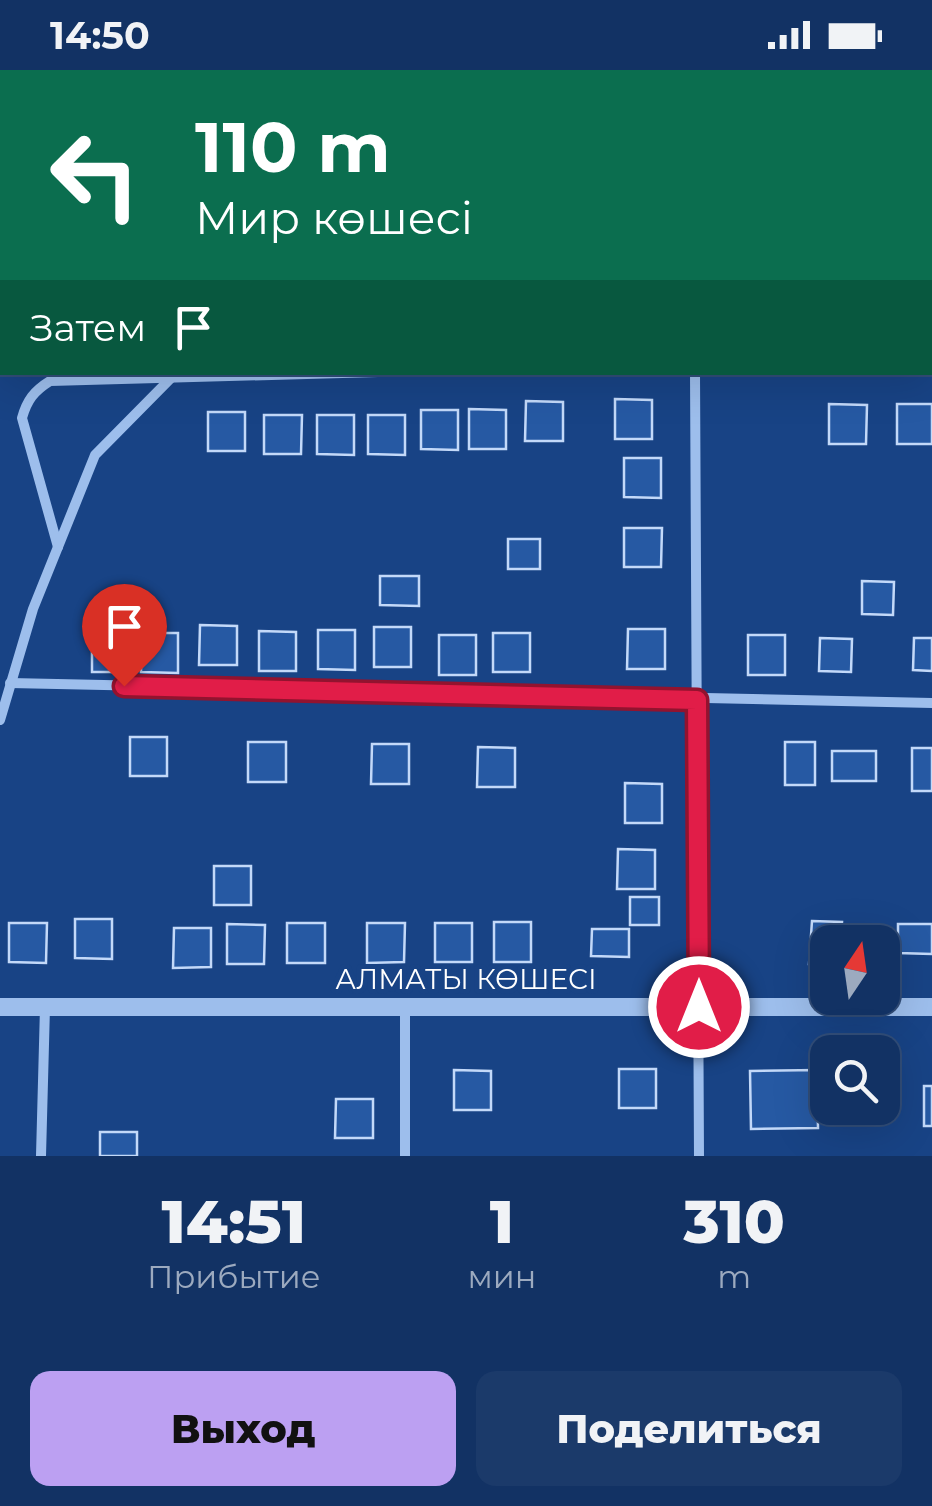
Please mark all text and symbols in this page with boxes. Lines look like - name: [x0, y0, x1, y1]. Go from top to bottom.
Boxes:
- text: 14:50: [50, 12, 150, 59]
- text: 110 m: [195, 104, 391, 190]
- icon: left: [30, 110, 160, 240]
- text: Мир көшесі: [195, 190, 473, 245]
- icon: arrive: [166, 300, 221, 355]
- text: Затем: [30, 304, 146, 351]
- pin: [82, 584, 167, 687]
- icon: arrive: [97, 599, 152, 654]
- north arrow: [810, 925, 900, 1015]
- map controls: [810, 925, 900, 1125]
- position arrow: [647, 955, 751, 1059]
- street label: АЛМАТЫ КӨШЕСІ: [335, 962, 597, 996]
- button: search: [810, 1035, 900, 1125]
- text: 14:51: [161, 1185, 306, 1258]
- text: 1: [490, 1185, 514, 1258]
- text: 310: [683, 1185, 785, 1258]
- text: Прибытие: [147, 1257, 321, 1296]
- text: мин: [467, 1257, 536, 1296]
- text: m: [717, 1257, 751, 1296]
- button: Выход: [30, 1371, 456, 1486]
- button: Поделиться: [476, 1371, 902, 1486]

